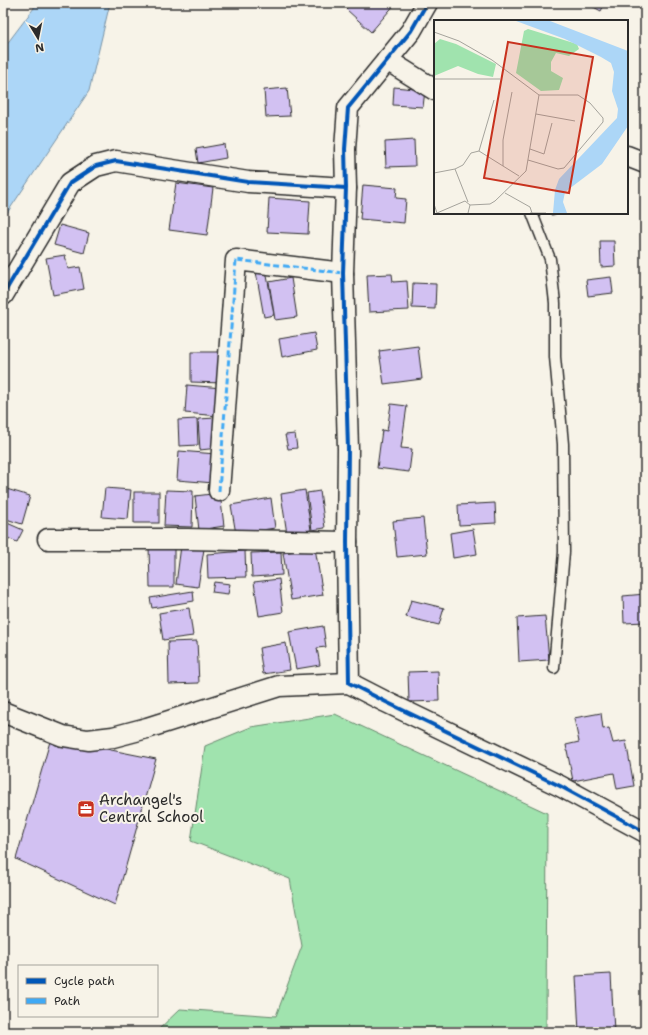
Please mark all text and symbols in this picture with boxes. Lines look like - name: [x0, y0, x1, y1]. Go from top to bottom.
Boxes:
- north arrow: [18, 18, 58, 58]
- inset map: [434, 20, 628, 214]
- text: N: [34, 39, 45, 56]
- place label: Archangel's Central School: [99, 790, 204, 827]
- office icon: Archangel's Central School: [76, 799, 96, 819]
- legend: [18, 965, 158, 1017]
- text: Cycle path: [54, 973, 115, 989]
- text: Path: [54, 993, 80, 1009]

